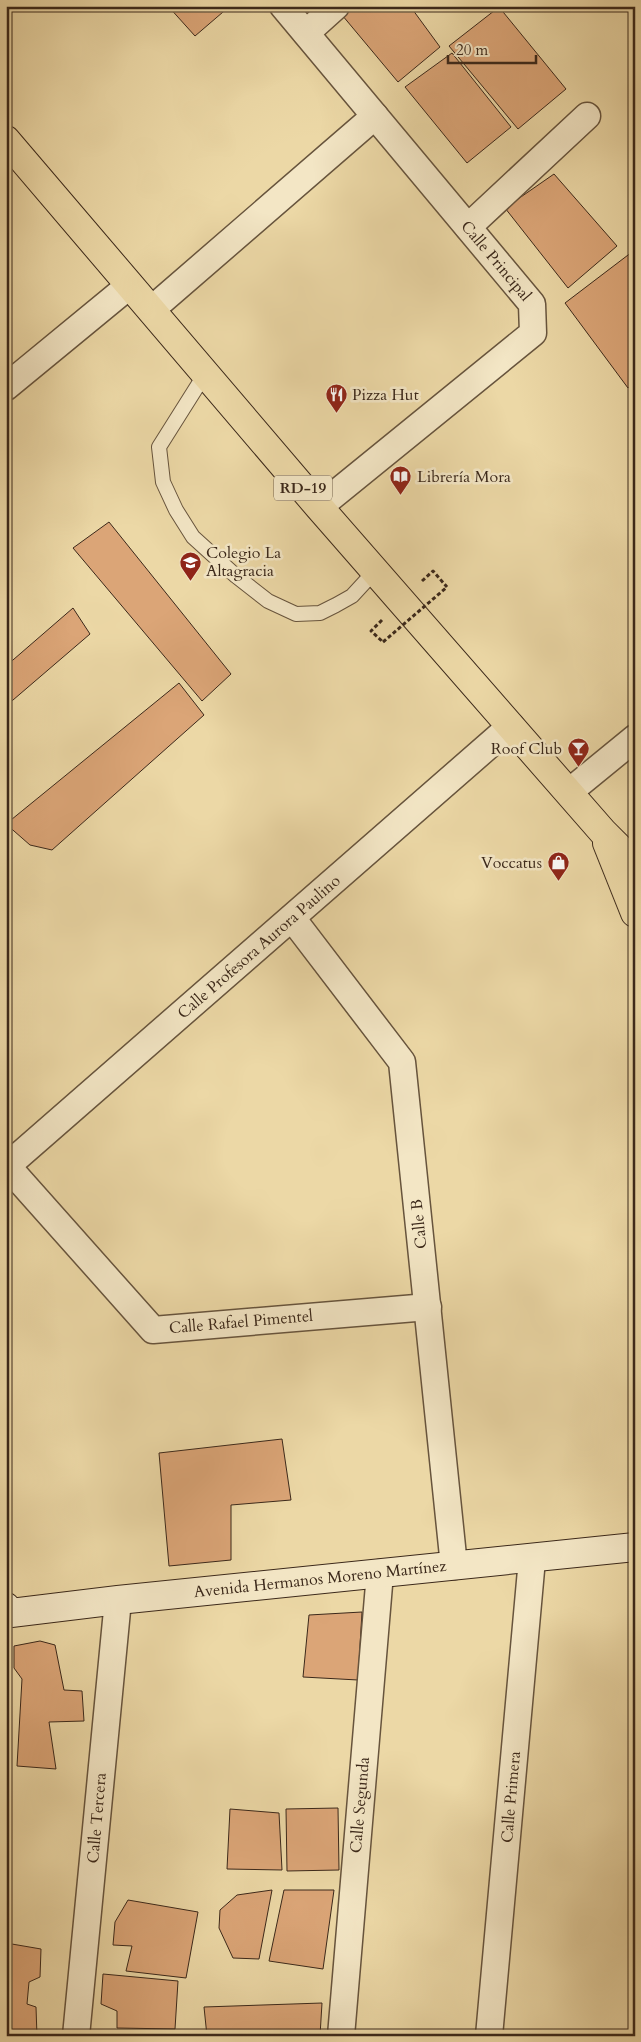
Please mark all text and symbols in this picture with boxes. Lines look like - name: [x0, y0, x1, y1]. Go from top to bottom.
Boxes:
- scale bar: [448, 32, 536, 64]
- text: 20 m: [456, 40, 488, 60]
- street label: Calle Principal: [456, 216, 536, 306]
- restaurant icon: Pizza Hut: [324, 383, 348, 414]
- place label: Pizza Hut: [352, 384, 419, 406]
- library icon: Librería Mora: [389, 465, 413, 496]
- place label: Librería Mora: [417, 466, 511, 488]
- road number: RD-19: [274, 476, 332, 500]
- place label: Colegio La Altagracia: [206, 542, 281, 582]
- school or university icon: Colegio La Altagracia: [178, 550, 202, 581]
- bar icon: Roof Club: [566, 737, 590, 768]
- place label: Roof Club: [491, 738, 562, 760]
- shop icon: Voccatus: [546, 851, 570, 882]
- place label: Voccatus: [481, 852, 542, 874]
- street label: Calle Profesora Aurora Paulino: [173, 870, 345, 1024]
- street label: Calle B: [405, 1198, 433, 1250]
- street label: Calle Rafael Pimentel: [168, 1305, 314, 1339]
- street label: Avenida Hermanos Moreno Martínez: [192, 1555, 448, 1603]
- street label: Calle Primera: [496, 1750, 526, 1844]
- street label: Calle Segunda: [345, 1756, 375, 1854]
- street label: Calle Tercera: [82, 1772, 112, 1864]

